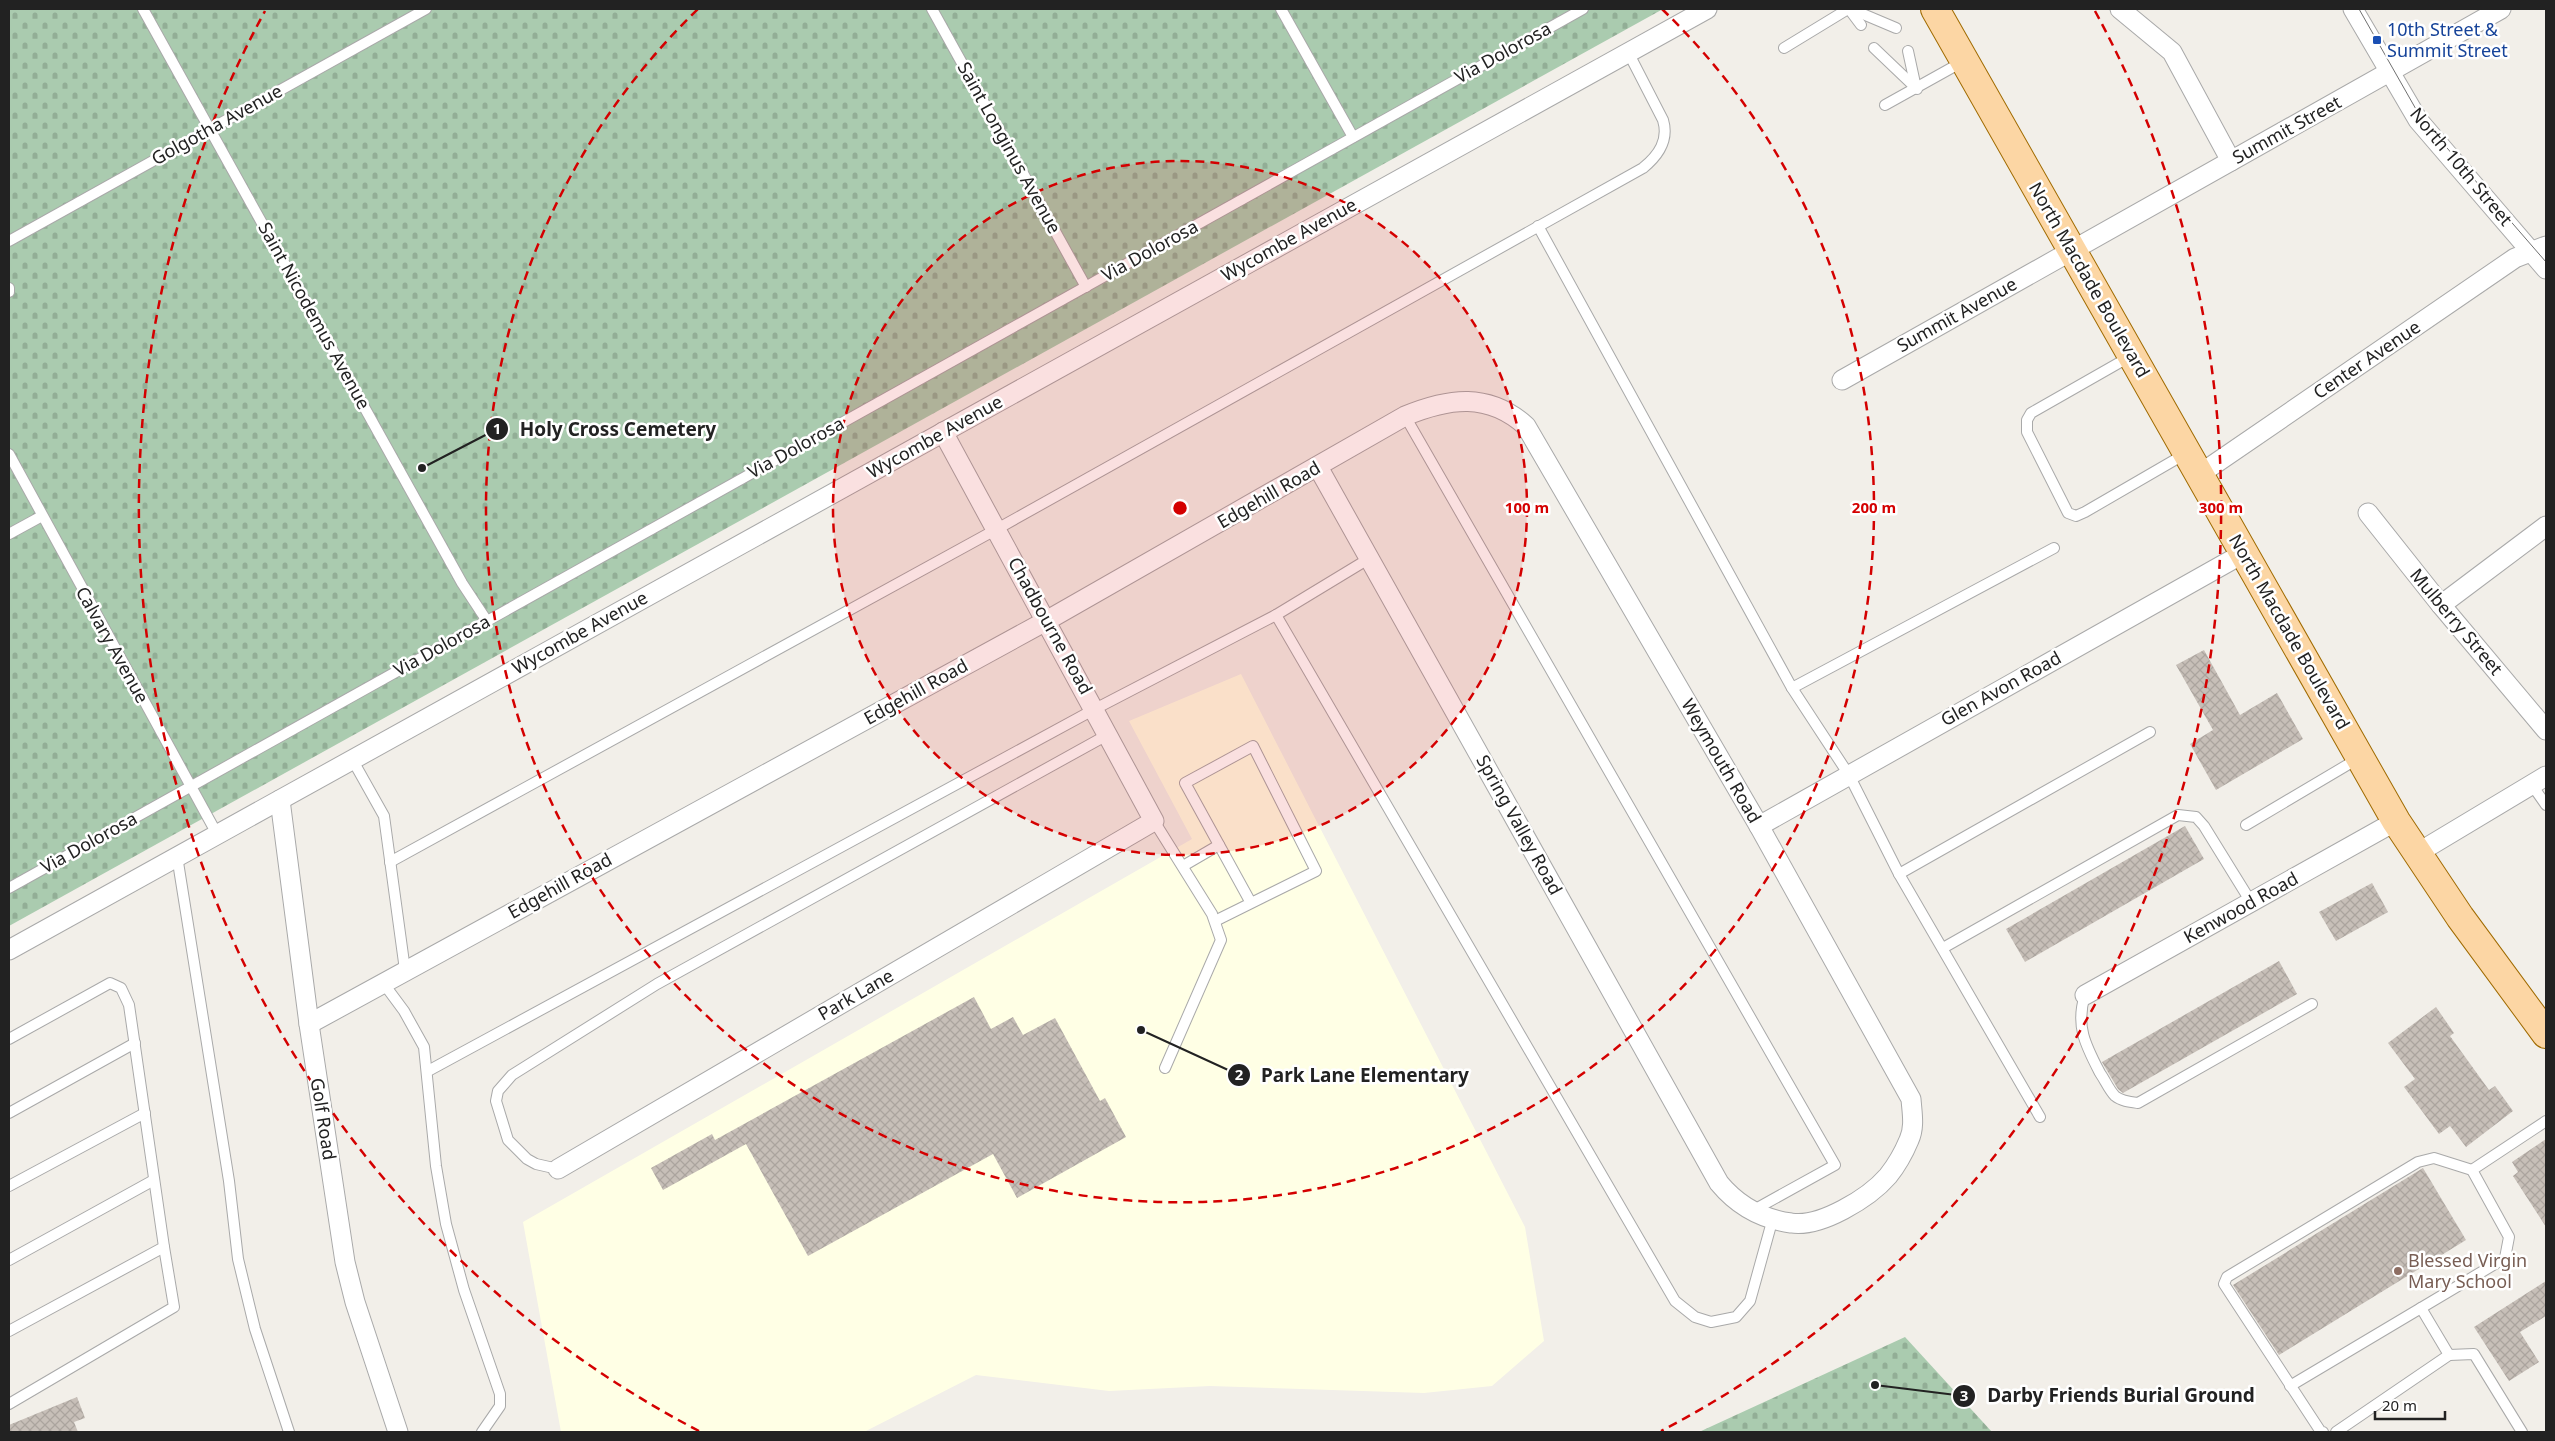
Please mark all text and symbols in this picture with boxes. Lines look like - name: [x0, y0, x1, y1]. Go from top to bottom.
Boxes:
- street label: Via Dolorosa: [1450, 16, 1555, 88]
- place label: 10th Street & Summit Street: [2387, 17, 2508, 62]
- marker: 10th Street & Summit Street: [2371, 34, 2383, 46]
- street label: Saint Longinus Avenue: [953, 57, 1067, 238]
- street label: Golgotha Avenue: [147, 78, 286, 170]
- street label: Summit Street: [2228, 89, 2346, 169]
- street label: North 10th Street: [2405, 102, 2519, 231]
- street label: North Macdade Boulevard: [2024, 177, 2156, 382]
- street label: Wycombe Avenue: [1216, 192, 1361, 286]
- street label: Via Dolorosa: [1097, 214, 1202, 286]
- street label: Saint Nicodemus Avenue: [253, 218, 376, 413]
- street label: Summit Avenue: [1892, 271, 2021, 357]
- street label: Center Avenue: [2308, 314, 2425, 404]
- street label: Wycombe Avenue: [862, 389, 1007, 483]
- street label: Via Dolorosa: [743, 411, 848, 483]
- callout: Holy Cross Cemetery: [485, 412, 726, 446]
- text: Holy Cross Cemetery: [520, 416, 716, 442]
- text: 1: [493, 418, 501, 438]
- street label: Edgehill Road: [1213, 455, 1324, 533]
- text: 100 m: [1505, 497, 1549, 517]
- text: 200 m: [1852, 497, 1896, 517]
- text: 300 m: [2199, 497, 2243, 517]
- centre of rings: [1171, 499, 1189, 517]
- street label: North Macdade Boulevard: [2224, 529, 2356, 734]
- street label: Chadbourne Road: [1003, 553, 1099, 698]
- street label: Mulberry Street: [2405, 563, 2509, 680]
- street label: Calvary Avenue: [71, 582, 155, 707]
- street label: Wycombe Avenue: [507, 585, 652, 679]
- street label: Via Dolorosa: [389, 609, 494, 681]
- street label: Glen Avon Road: [1936, 645, 2065, 731]
- street label: Edgehill Road: [859, 653, 972, 730]
- street label: Weymouth Road: [1677, 694, 1767, 827]
- street label: Spring Valley Road: [1471, 750, 1568, 899]
- street label: Via Dolorosa: [36, 806, 141, 878]
- street label: Edgehill Road: [503, 847, 616, 924]
- street label: Kenwood Road: [2179, 866, 2302, 948]
- street label: Park Lane: [813, 963, 898, 1025]
- callout: Park Lane Elementary: [1226, 1058, 1479, 1092]
- text: Park Lane Elementary: [1261, 1062, 1469, 1088]
- text: 2: [1235, 1064, 1244, 1084]
- street label: Golf Road: [306, 1076, 342, 1162]
- place label: Blessed Virgin Mary School: [2408, 1248, 2527, 1293]
- marker: Blessed Virgin Mary School: [2392, 1265, 2404, 1277]
- callout: Darby Friends Burial Ground: [1952, 1379, 2265, 1413]
- text: Darby Friends Burial Ground: [1987, 1382, 2255, 1408]
- text: 3: [1960, 1385, 1968, 1405]
- scale bar: [2375, 1388, 2445, 1420]
- text: 20 m: [2382, 1395, 2417, 1415]

